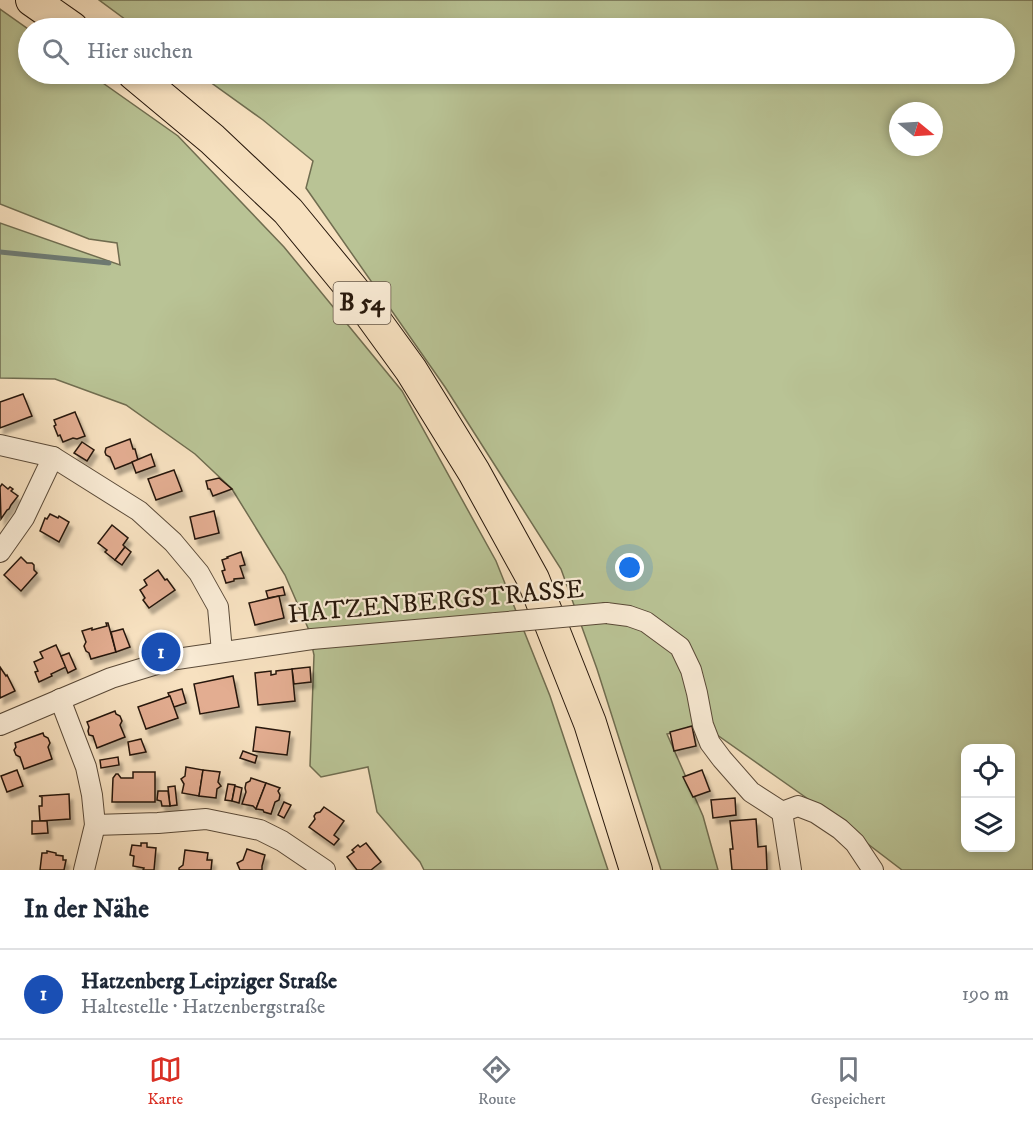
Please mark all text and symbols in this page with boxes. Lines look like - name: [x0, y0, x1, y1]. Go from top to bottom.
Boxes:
- search box: [18, 18, 1015, 84]
- icon: search: [39, 35, 72, 68]
- text: Hier suchen: [87, 38, 193, 65]
- north arrow: [889, 102, 943, 156]
- road number: B 54: [334, 282, 391, 324]
- your location: [615, 553, 644, 582]
- street label: HATZENBERGSTRASSE: [287, 573, 585, 631]
- pin: 1: [142, 630, 180, 674]
- map controls: [961, 744, 1015, 852]
- button: locate: [961, 744, 1015, 798]
- button: layers: [961, 798, 1015, 852]
- text: In der Nähe: [24, 893, 149, 926]
- text: Hatzenberg Leipziger Straße: [81, 968, 337, 995]
- text: 1: [40, 982, 47, 1007]
- text: 190 m: [962, 982, 1009, 1007]
- text: Haltestelle · Hatzenbergstraße: [81, 995, 325, 1020]
- tab: Karte: [147, 1053, 183, 1109]
- tab: Route: [478, 1053, 516, 1109]
- tab: Gespeichert: [811, 1053, 886, 1109]

